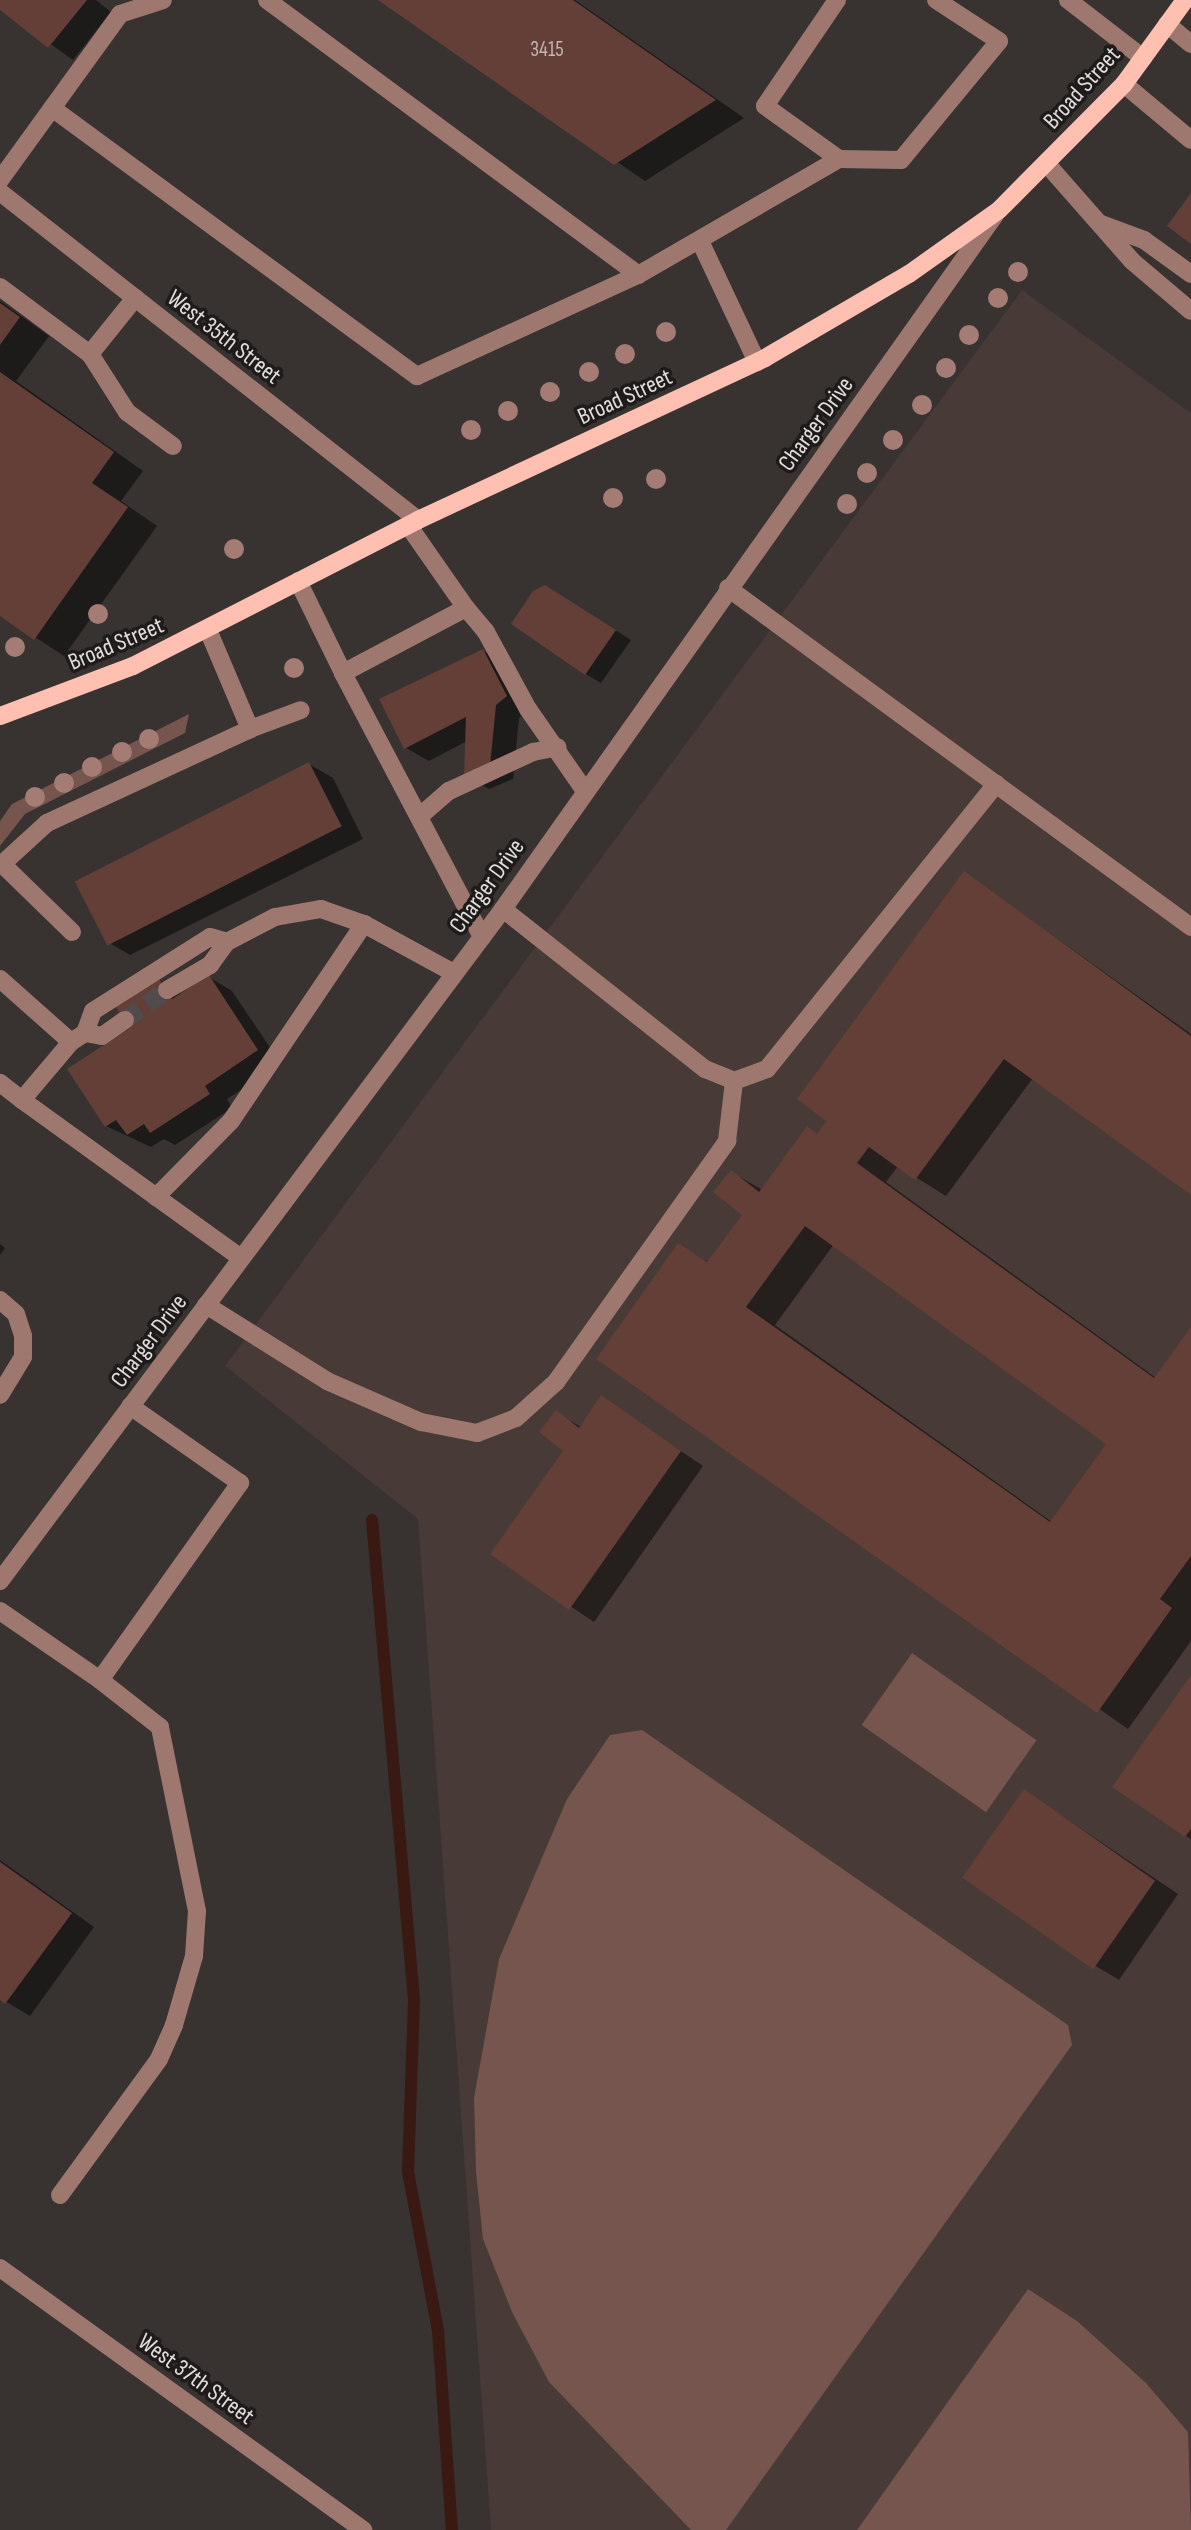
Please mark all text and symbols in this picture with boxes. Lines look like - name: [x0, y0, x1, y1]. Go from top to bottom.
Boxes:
- house number: 3415: [530, 37, 564, 63]
- street label: Broad Street: [1038, 41, 1126, 135]
- street label: West 35th Street: [161, 284, 287, 390]
- street label: Broad Street: [573, 363, 677, 431]
- street label: Charger Drive: [772, 371, 860, 477]
- street label: Broad Street: [64, 611, 168, 677]
- street label: Charger Drive: [443, 833, 531, 939]
- street label: Charger Drive: [105, 1289, 193, 1393]
- street label: West 37th Street: [132, 2327, 260, 2431]

